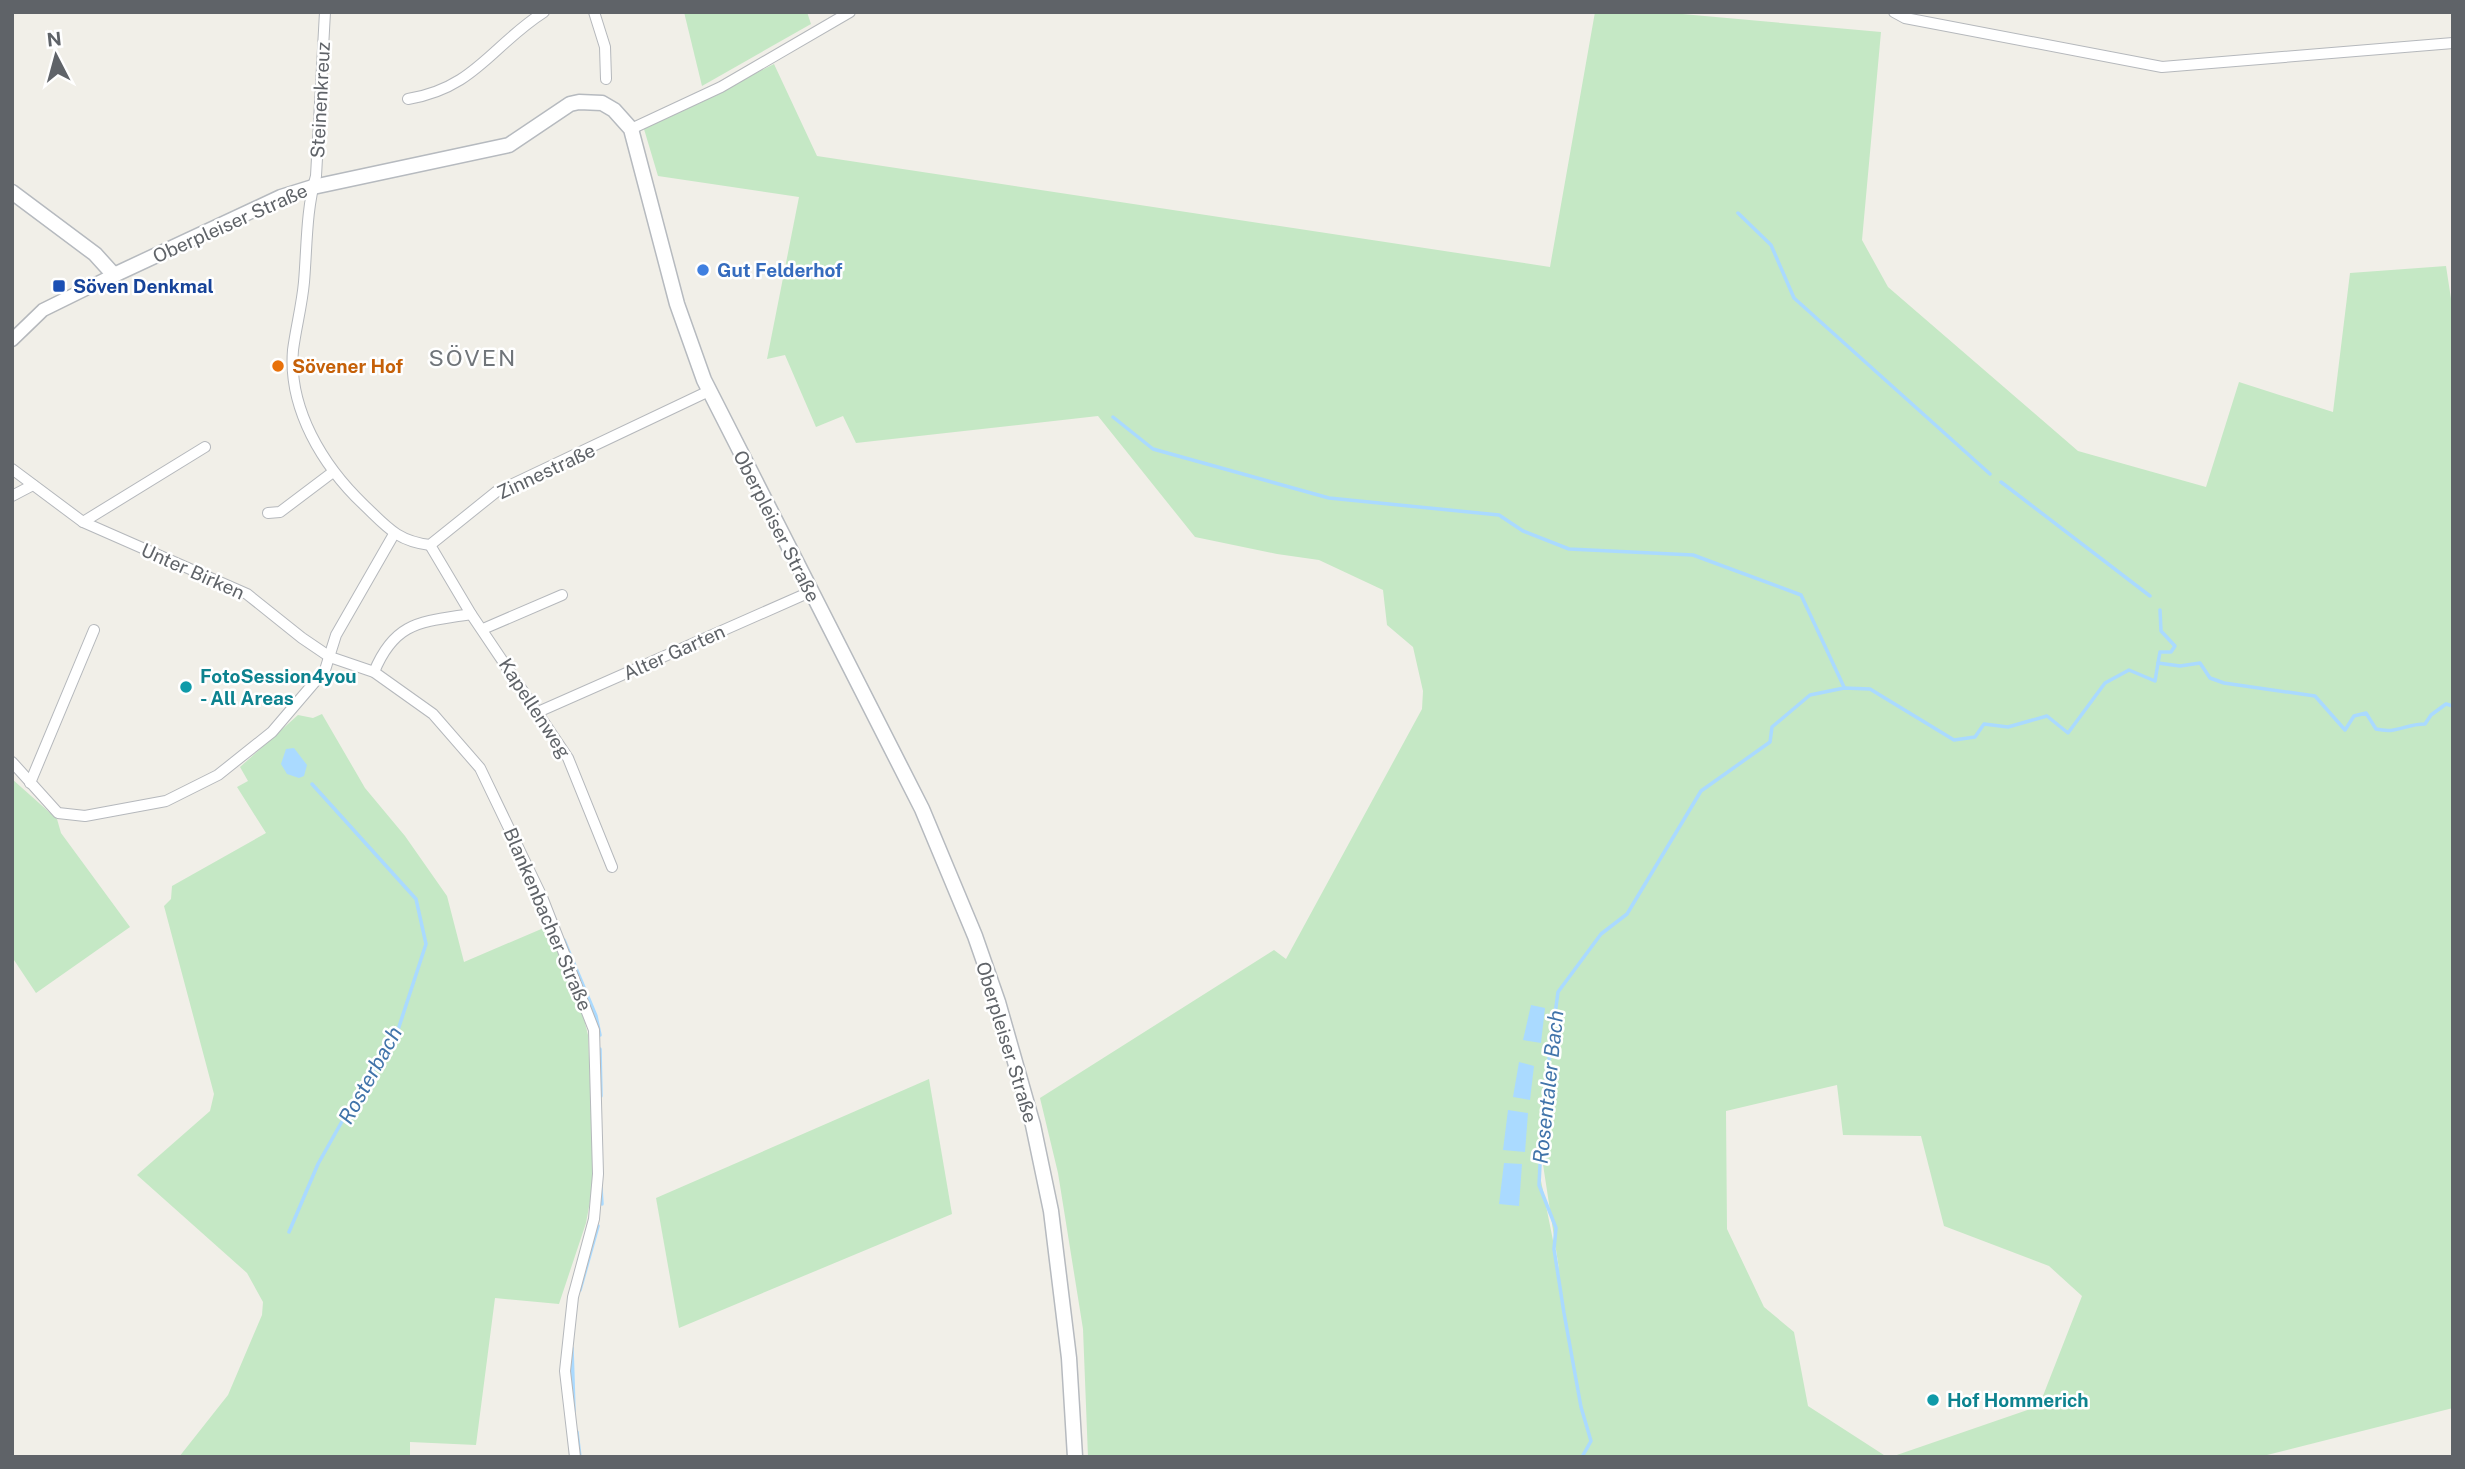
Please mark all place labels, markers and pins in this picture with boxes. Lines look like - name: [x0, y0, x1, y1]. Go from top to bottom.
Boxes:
- place label: Gut Felderhof: [717, 259, 843, 281]
- marker: Gut Felderhof: [695, 262, 711, 278]
- place label: Söven Denkmal: [73, 275, 214, 297]
- marker: Söven Denkmal: [51, 278, 67, 294]
- place label: Sövener Hof: [292, 355, 404, 377]
- marker: Sövener Hof: [270, 358, 286, 374]
- place label: FotoSession4you - All Areas: [200, 665, 357, 709]
- marker: FotoSession4you - All Areas: [178, 679, 194, 695]
- place label: Hof Hommerich: [1947, 1389, 2089, 1411]
- marker: Hof Hommerich: [1925, 1392, 1941, 1408]

